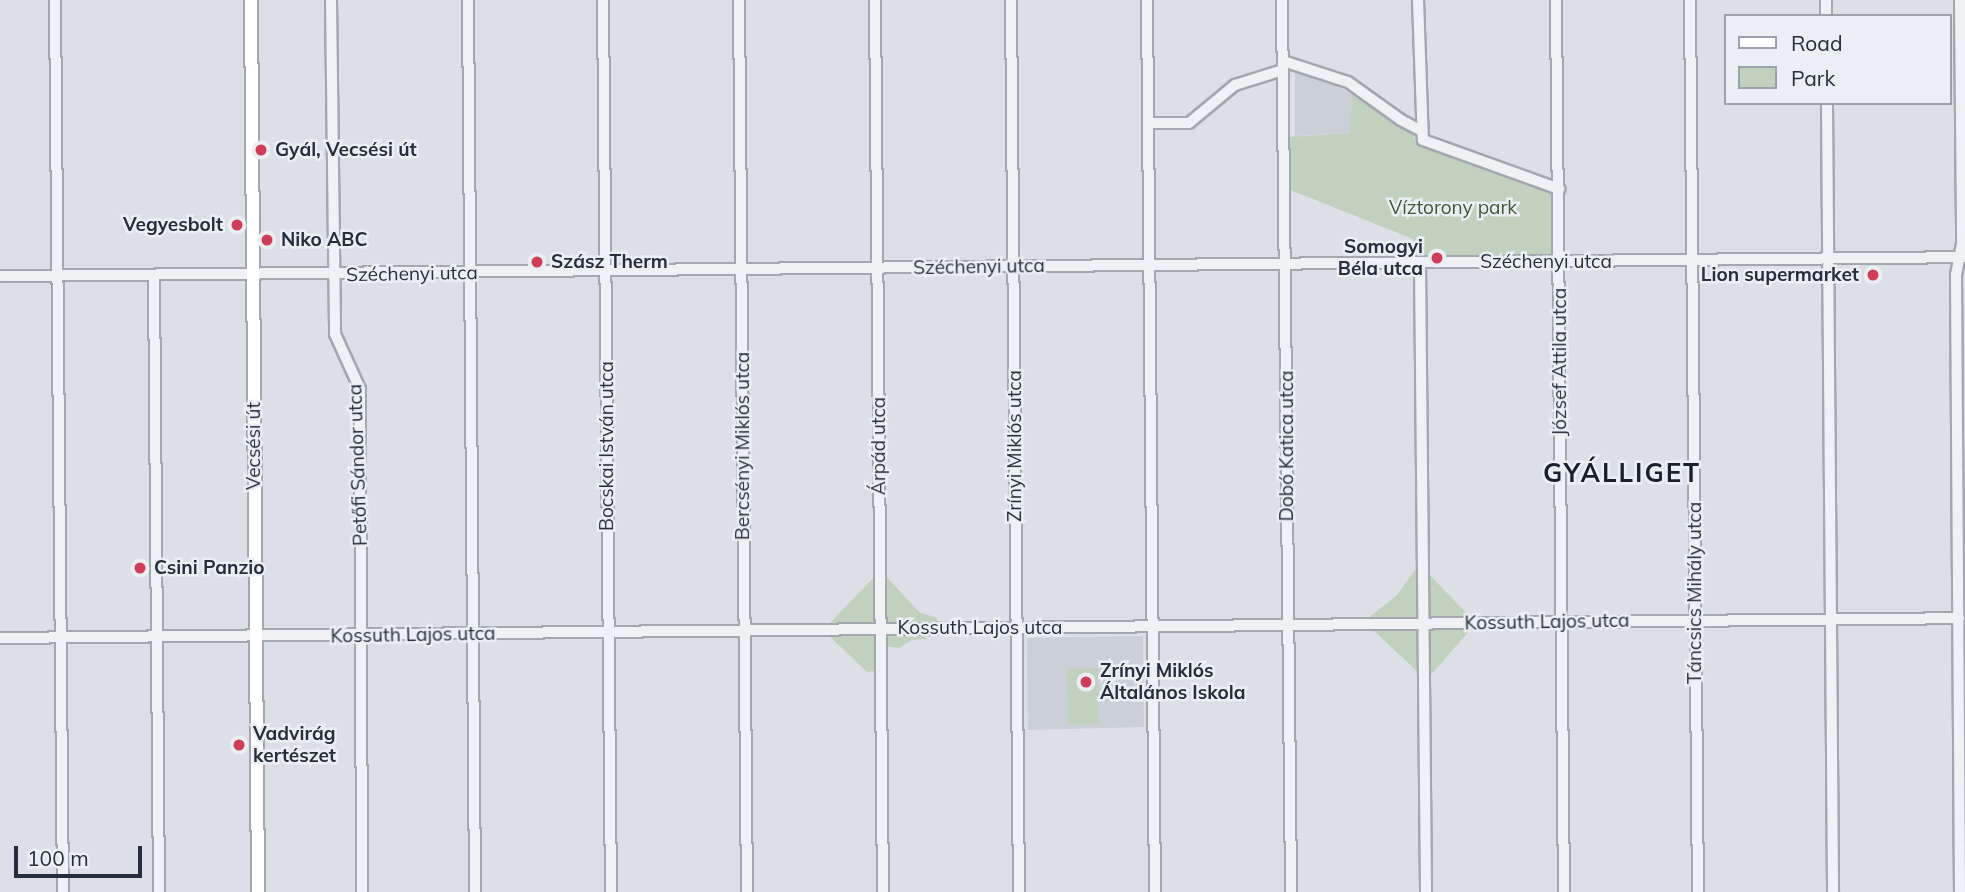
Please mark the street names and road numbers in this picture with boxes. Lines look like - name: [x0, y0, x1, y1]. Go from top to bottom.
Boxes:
- street label: Széchenyi utca: [1480, 251, 1612, 273]
- street label: Széchenyi utca: [913, 254, 1045, 280]
- street label: Széchenyi utca: [346, 261, 478, 287]
- street label: József Attila utca: [1549, 288, 1571, 436]
- street label: Bercsényi Miklós utca: [732, 352, 754, 540]
- street label: Bocskai István utca: [596, 361, 618, 531]
- street label: Zrínyi Miklós utca: [1004, 370, 1026, 522]
- street label: Dobó Katica utca: [1276, 371, 1298, 521]
- street label: Petőfi Sándor utca: [344, 384, 372, 546]
- street label: Árpád utca: [868, 397, 890, 495]
- street label: Vecsési út: [243, 402, 265, 490]
- street label: Táncsics Mihály utca: [1684, 502, 1706, 684]
- street label: Kossuth Lajos utca: [1464, 609, 1630, 635]
- street label: Kossuth Lajos utca: [898, 617, 1062, 639]
- street label: Kossuth Lajos utca: [330, 622, 496, 648]

